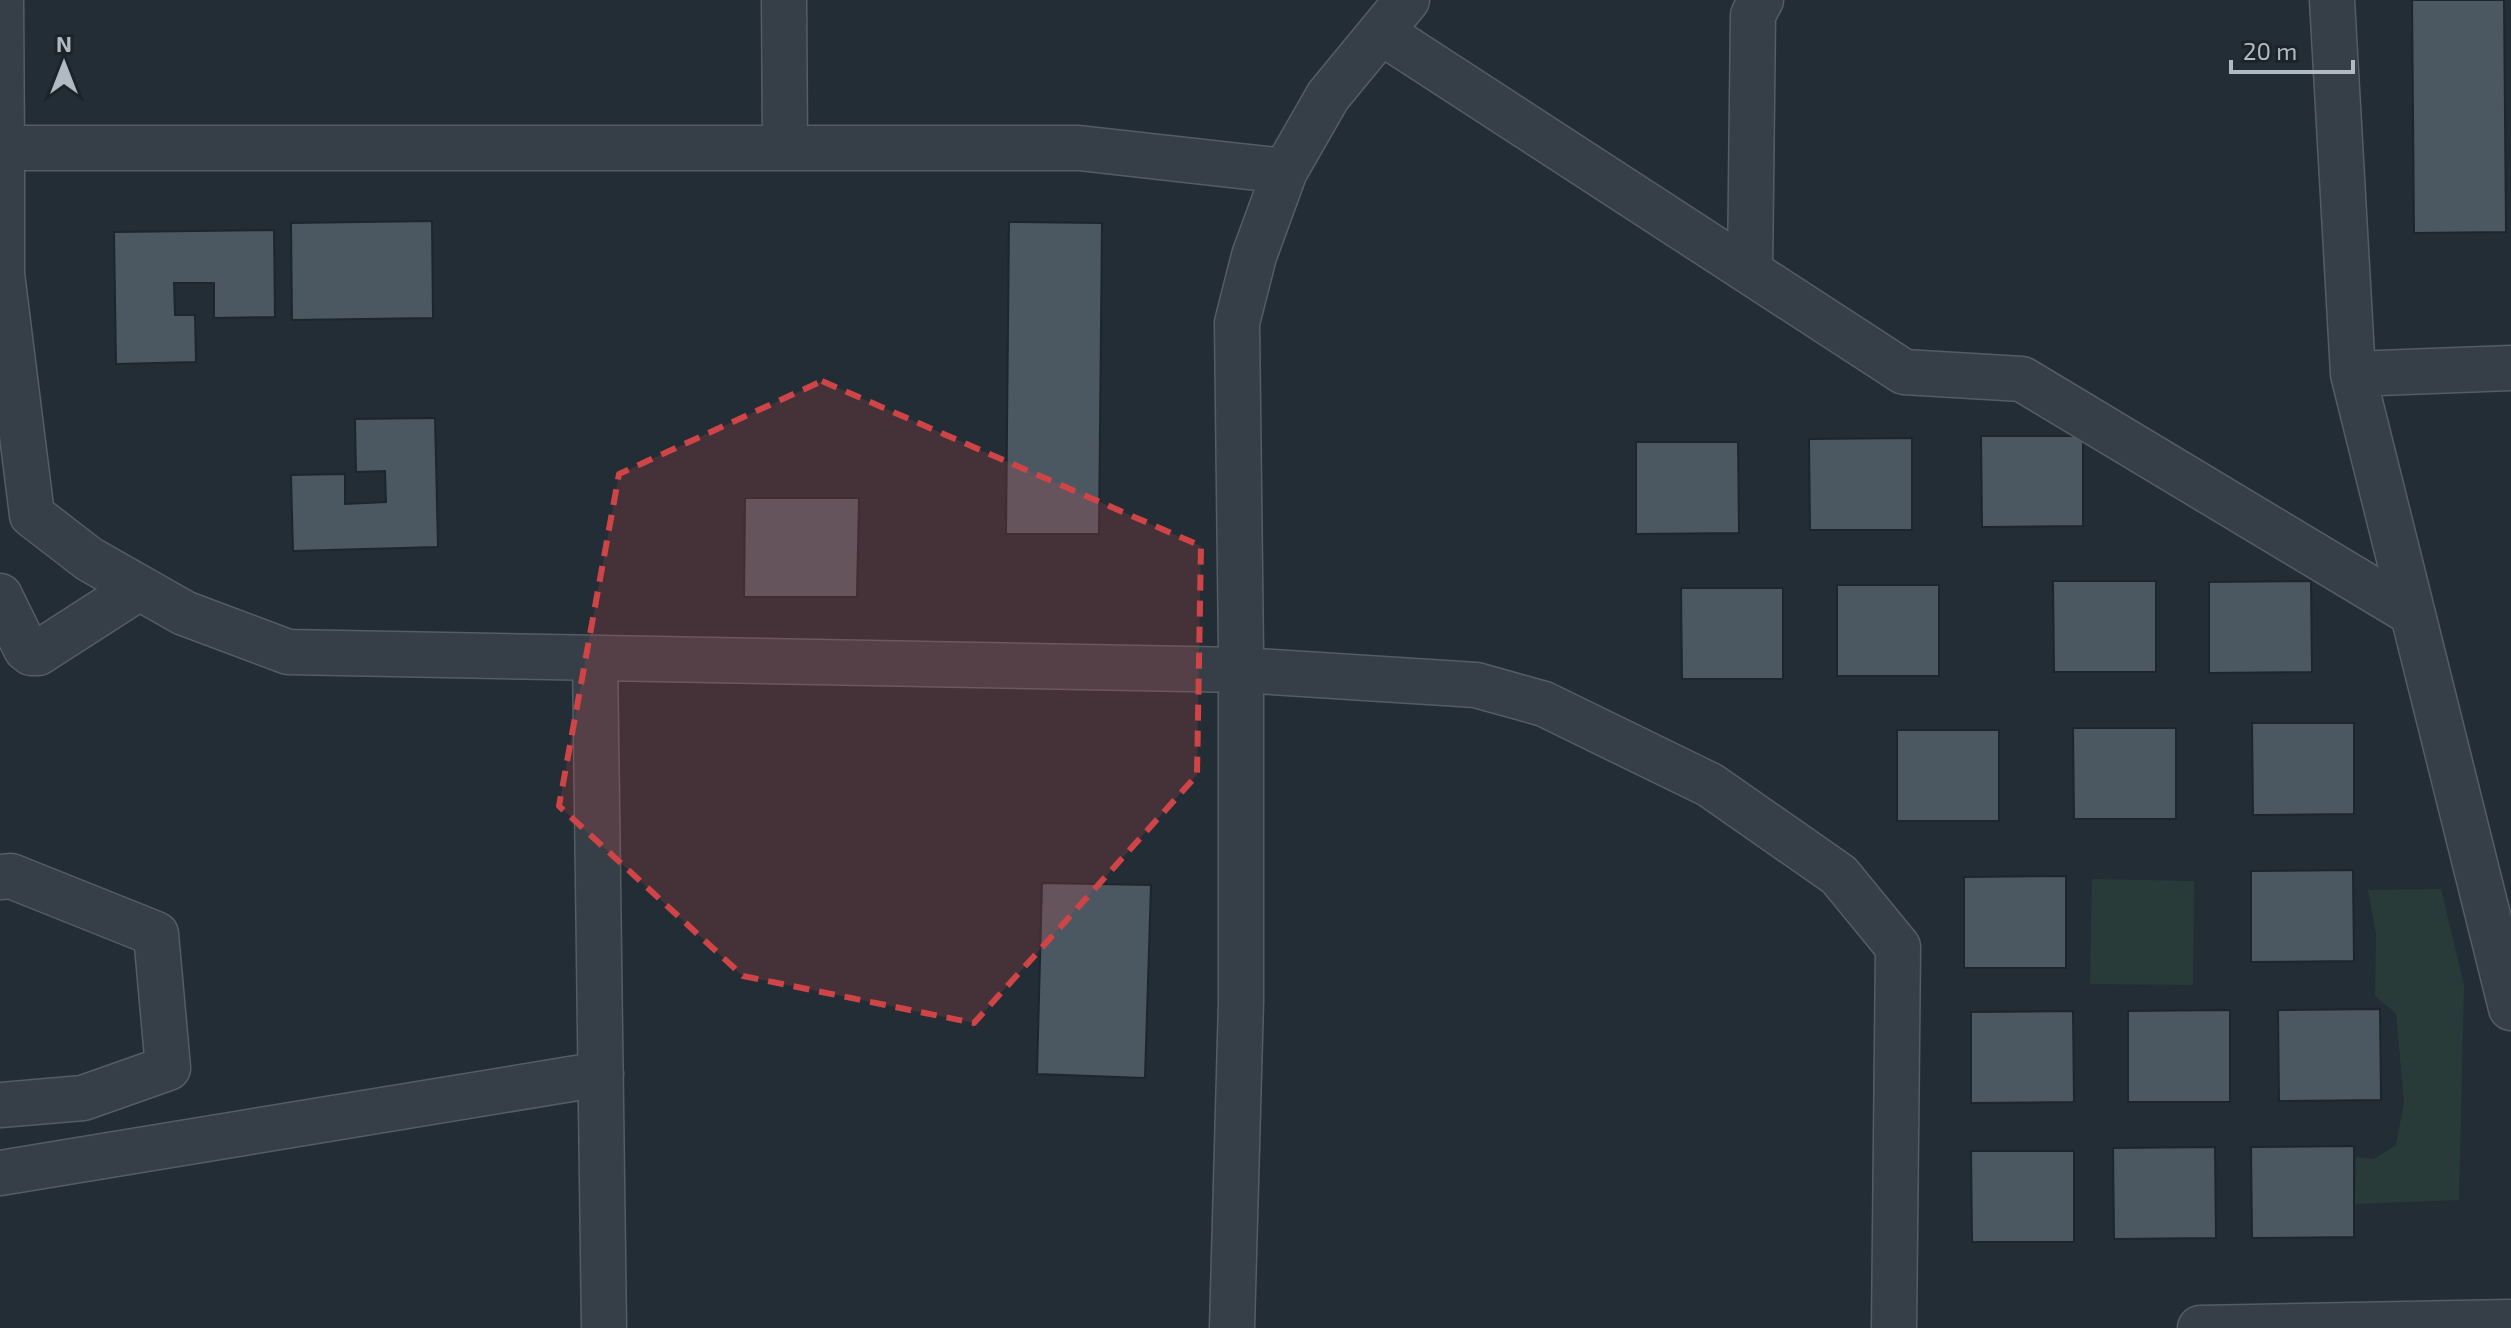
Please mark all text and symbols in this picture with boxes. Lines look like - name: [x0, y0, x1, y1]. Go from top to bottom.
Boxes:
- north arrow: [24, 24, 104, 104]
- scale bar: [2231, 24, 2353, 74]
- text: N: [56, 30, 72, 56]
- text: 20 m: [2243, 36, 2297, 65]

